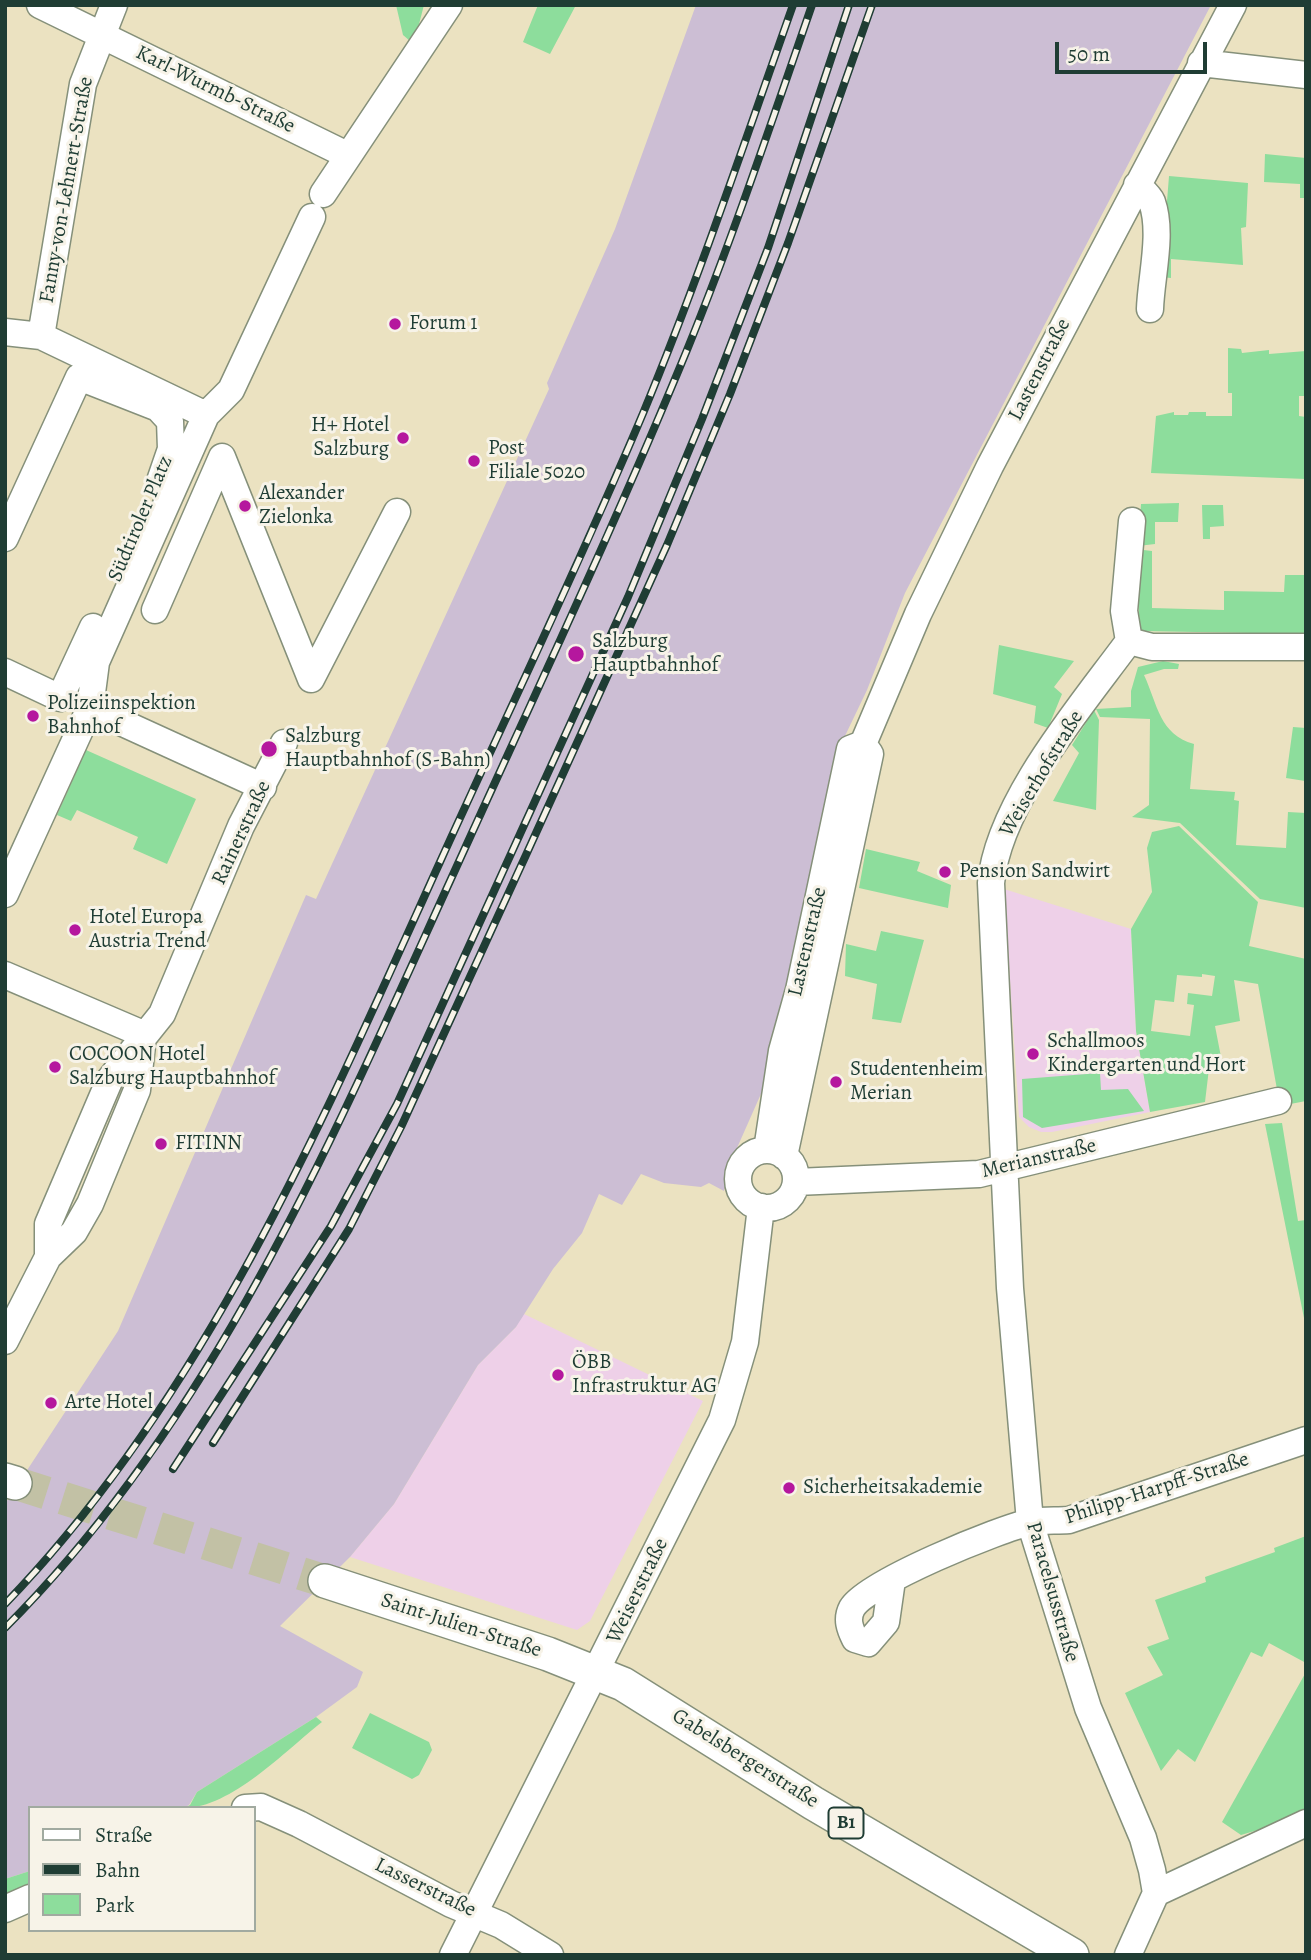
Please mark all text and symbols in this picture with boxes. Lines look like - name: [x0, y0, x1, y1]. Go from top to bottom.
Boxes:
- scale bar: [1059, 28, 1211, 72]
- text: 50 m: [1068, 40, 1110, 68]
- street label: Karl-Wurmb-Straße: [131, 41, 299, 139]
- street label: Fanny-von-Lehnert-Straße: [35, 75, 99, 305]
- place label: Forum 1: [409, 311, 477, 337]
- street label: Lastenstraße: [1003, 315, 1077, 425]
- marker: Forum 1: [387, 316, 403, 332]
- place label: H+ Hotel Salzburg: [311, 413, 389, 463]
- marker: H+ Hotel Salzburg: [395, 430, 411, 446]
- place label: Post Filiale 5020: [488, 436, 585, 486]
- street label: Südtiroler Platz: [103, 452, 179, 586]
- marker: Post Filiale 5020: [466, 453, 482, 469]
- place label: Alexander Zielonka: [259, 481, 345, 531]
- marker: Alexander Zielonka: [237, 498, 253, 514]
- place label: Salzburg Hauptbahnhof: [592, 629, 718, 679]
- marker: Salzburg Hauptbahnhof: [566, 644, 586, 664]
- place label: Polizeiinspektion Bahnhof: [47, 691, 196, 741]
- street label: Weiserhofstraße: [994, 706, 1090, 842]
- marker: Polizeiinspektion Bahnhof: [25, 708, 41, 724]
- place label: Salzburg Hauptbahnhof (S-Bahn): [285, 724, 491, 774]
- marker: Salzburg Hauptbahnhof (S-Bahn): [259, 739, 279, 759]
- street label: Rainerstraße: [207, 777, 277, 889]
- place label: Pension Sandwirt: [959, 859, 1110, 885]
- marker: Pension Sandwirt: [937, 864, 953, 880]
- street label: Lastenstraße: [783, 885, 833, 999]
- place label: Hotel Europa Austria Trend: [89, 905, 206, 955]
- marker: Hotel Europa Austria Trend: [67, 922, 83, 938]
- place label: Schallmoos Kindergarten und Hort: [1047, 1029, 1246, 1079]
- place label: COCOON Hotel Salzburg Hauptbahnhof: [69, 1042, 275, 1092]
- marker: Schallmoos Kindergarten und Hort: [1025, 1046, 1041, 1062]
- place label: Studentenheim Merian: [850, 1057, 983, 1107]
- marker: COCOON Hotel Salzburg Hauptbahnhof: [47, 1059, 63, 1075]
- marker: Studentenheim Merian: [828, 1074, 844, 1090]
- place label: FITINN: [175, 1131, 242, 1157]
- street label: Merianstraße: [979, 1134, 1099, 1184]
- marker: FITINN: [153, 1136, 169, 1152]
- place label: ÖBB Infrastruktur AG: [572, 1350, 717, 1400]
- marker: ÖBB Infrastruktur AG: [550, 1367, 566, 1383]
- place label: Arte Hotel: [65, 1390, 153, 1416]
- marker: Arte Hotel: [43, 1395, 59, 1411]
- street label: Philipp-Harpff-Straße: [1062, 1447, 1252, 1531]
- place label: Sicherheitsakademie: [803, 1475, 982, 1501]
- marker: Sicherheitsakademie: [781, 1480, 797, 1496]
- street label: Paracelsusstraße: [1020, 1519, 1084, 1665]
- street label: Weiserstraße: [602, 1534, 674, 1648]
- street label: Saint-Julien-Straße: [378, 1588, 544, 1664]
- street label: Gabelsbergerstraße: [667, 1704, 823, 1814]
- legend: [28, 1806, 256, 1932]
- road number: B1: [828, 1808, 864, 1839]
- text: Straße: [95, 1821, 153, 1849]
- street label: Lasserstraße: [370, 1853, 480, 1923]
- text: Bahn: [95, 1856, 140, 1884]
- text: Park: [95, 1891, 134, 1919]

